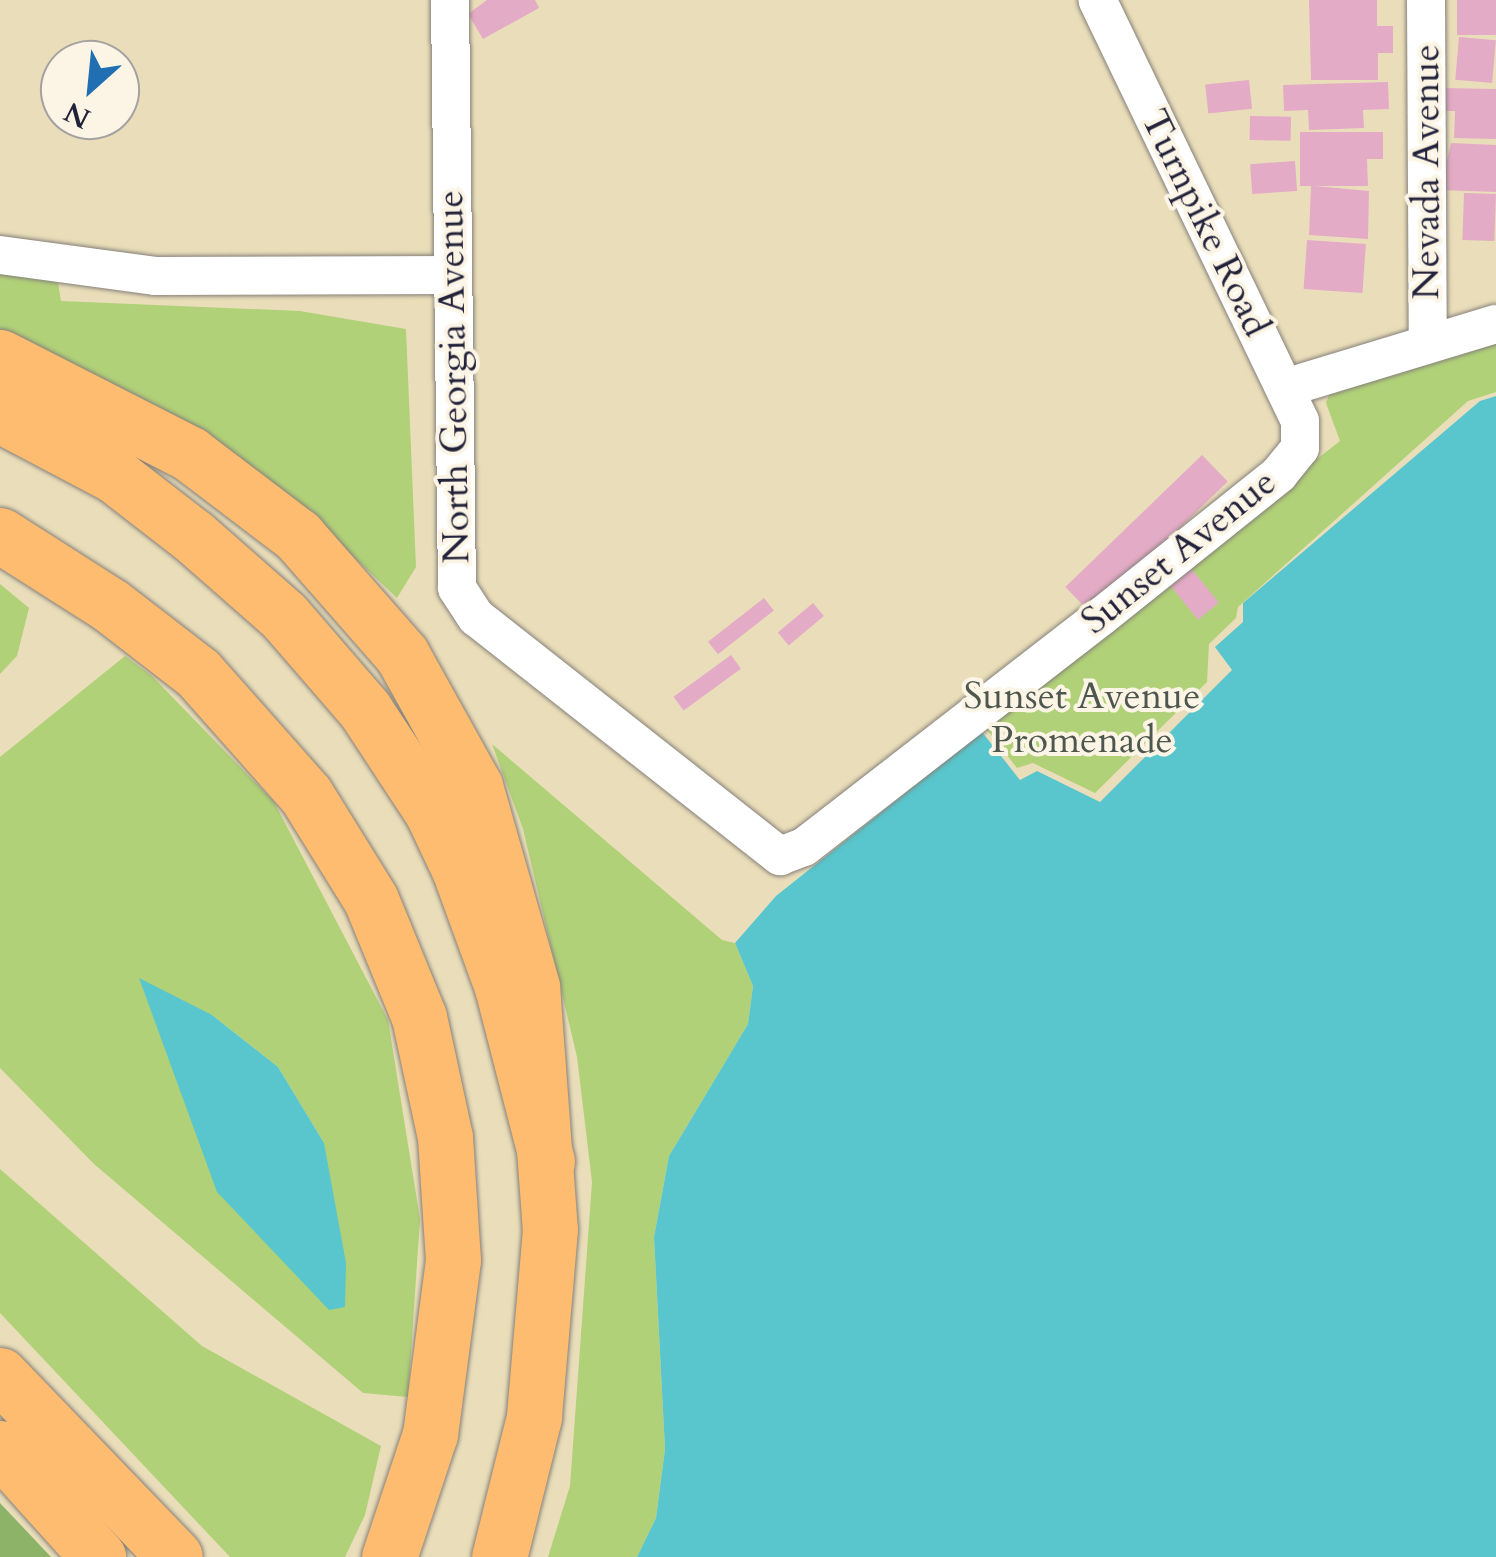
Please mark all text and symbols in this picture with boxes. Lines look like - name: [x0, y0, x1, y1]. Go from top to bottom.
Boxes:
- north arrow: [40, 40, 140, 140]
- street label: Nevada Avenue: [1404, 44, 1450, 300]
- text: N: [58, 93, 97, 137]
- street label: Turnpike Road: [1130, 102, 1280, 344]
- street label: North Georgia Avenue: [428, 190, 480, 564]
- street label: Sunset Avenue: [1073, 460, 1285, 644]
- park label: Sunset Avenue Promenade: [964, 674, 1200, 764]

